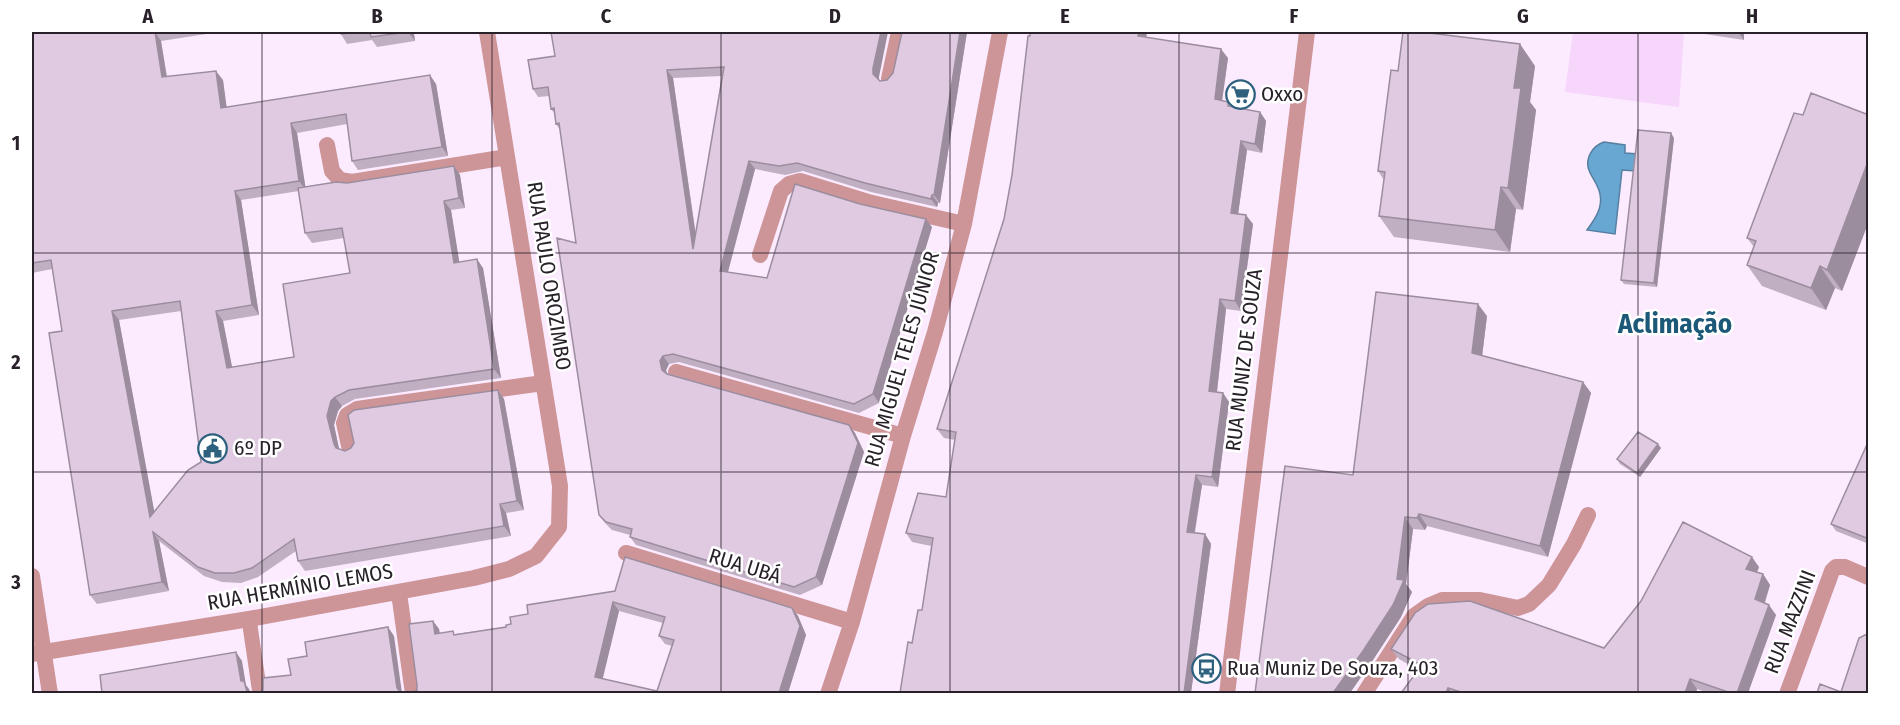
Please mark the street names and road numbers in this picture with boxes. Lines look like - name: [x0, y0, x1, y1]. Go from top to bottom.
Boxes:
- street label: RUA PAULO OROZIMBO: [521, 180, 577, 372]
- street label: RUA MIGUEL TELES JÚNIOR: [859, 248, 945, 470]
- street label: RUA MUNIZ DE SOUZA: [1220, 267, 1268, 453]
- street label: RUA UBÁ: [706, 543, 784, 589]
- street label: RUA HERMÍNIO LEMOS: [205, 558, 395, 616]
- street label: RUA MAZZINI: [1758, 567, 1822, 677]

